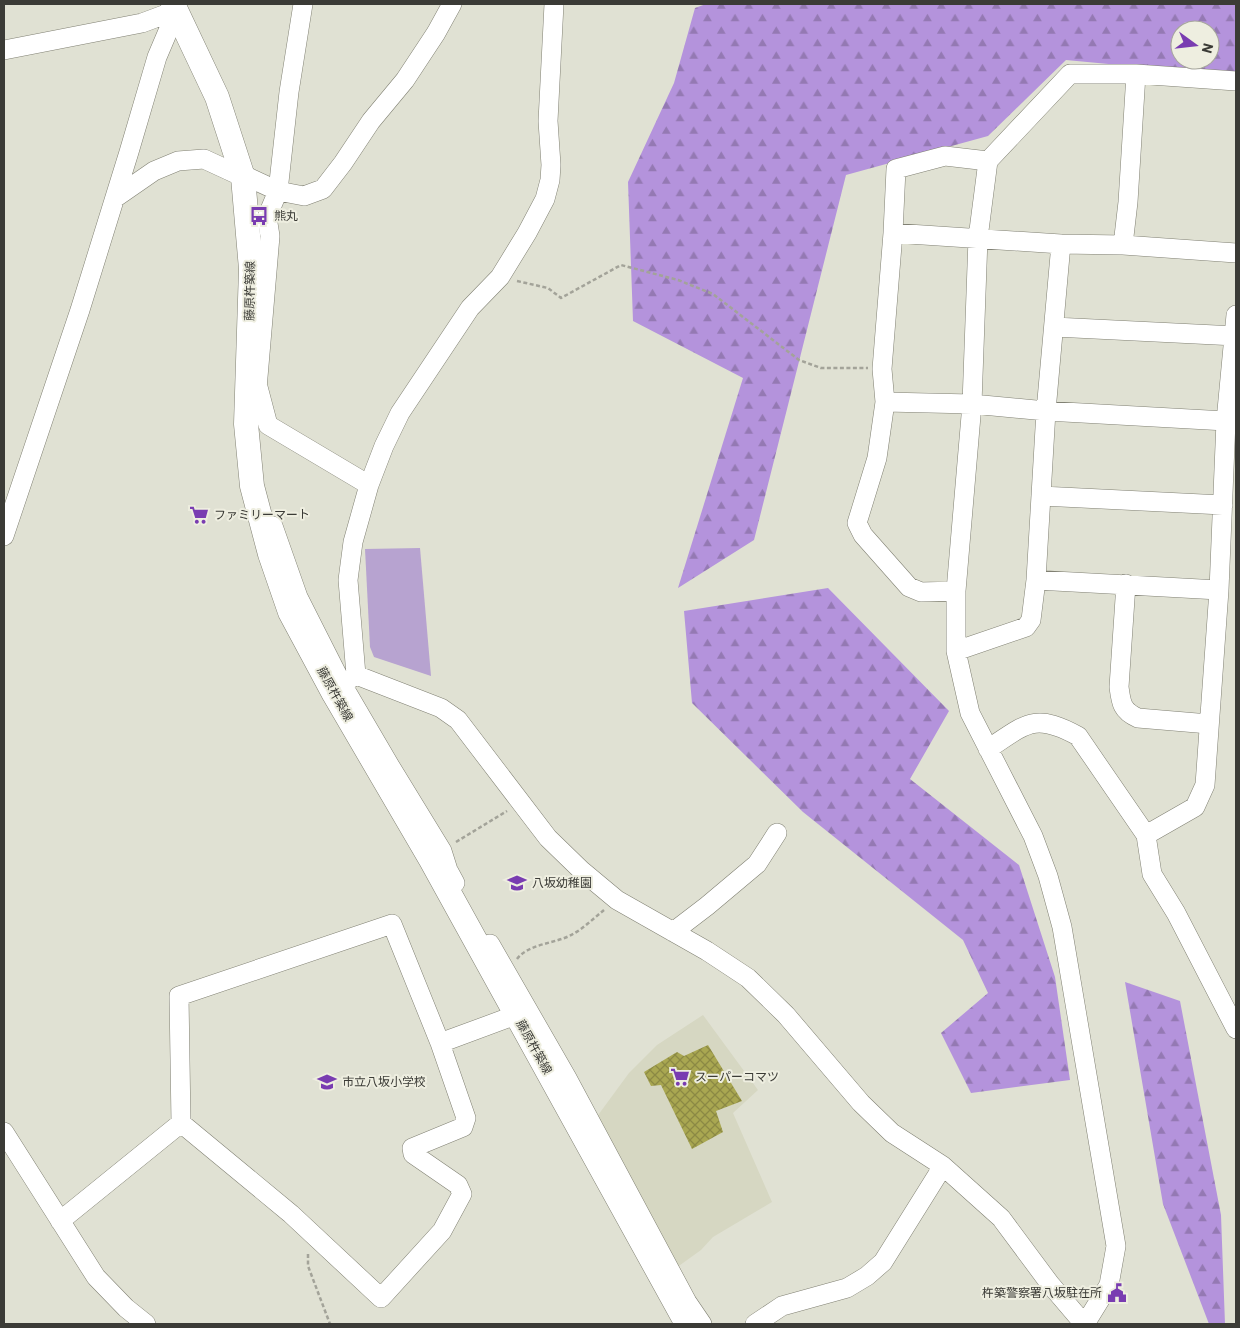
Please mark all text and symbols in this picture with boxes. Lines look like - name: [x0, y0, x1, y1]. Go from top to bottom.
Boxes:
- north arrow: [1170, 20, 1220, 70]
- text: N: [1199, 42, 1217, 55]
- bus stop icon: 熊丸: [248, 205, 270, 227]
- place label: 熊丸: [274, 208, 298, 222]
- street label: 藤原杵築線: [241, 261, 257, 321]
- supermarket icon: ファミリーマート: [188, 504, 210, 526]
- place label: ファミリーマート: [214, 507, 310, 521]
- street label: 藤原杵築線: [315, 664, 357, 723]
- school or university icon: 八坂幼稚園: [506, 872, 528, 894]
- place label: 八坂幼稚園: [532, 875, 592, 889]
- street label: 藤原杵築線: [514, 1017, 556, 1076]
- supermarket icon: スーパーコマツ: [669, 1066, 691, 1088]
- place label: スーパーコマツ: [695, 1069, 779, 1083]
- school or university icon: 市立八坂小学校: [316, 1071, 338, 1093]
- place label: 市立八坂小学校: [342, 1074, 426, 1088]
- public building icon: 杵築警察署八坂駐在所: [1106, 1282, 1128, 1304]
- place label: 杵築警察署八坂駐在所: [982, 1285, 1102, 1299]

